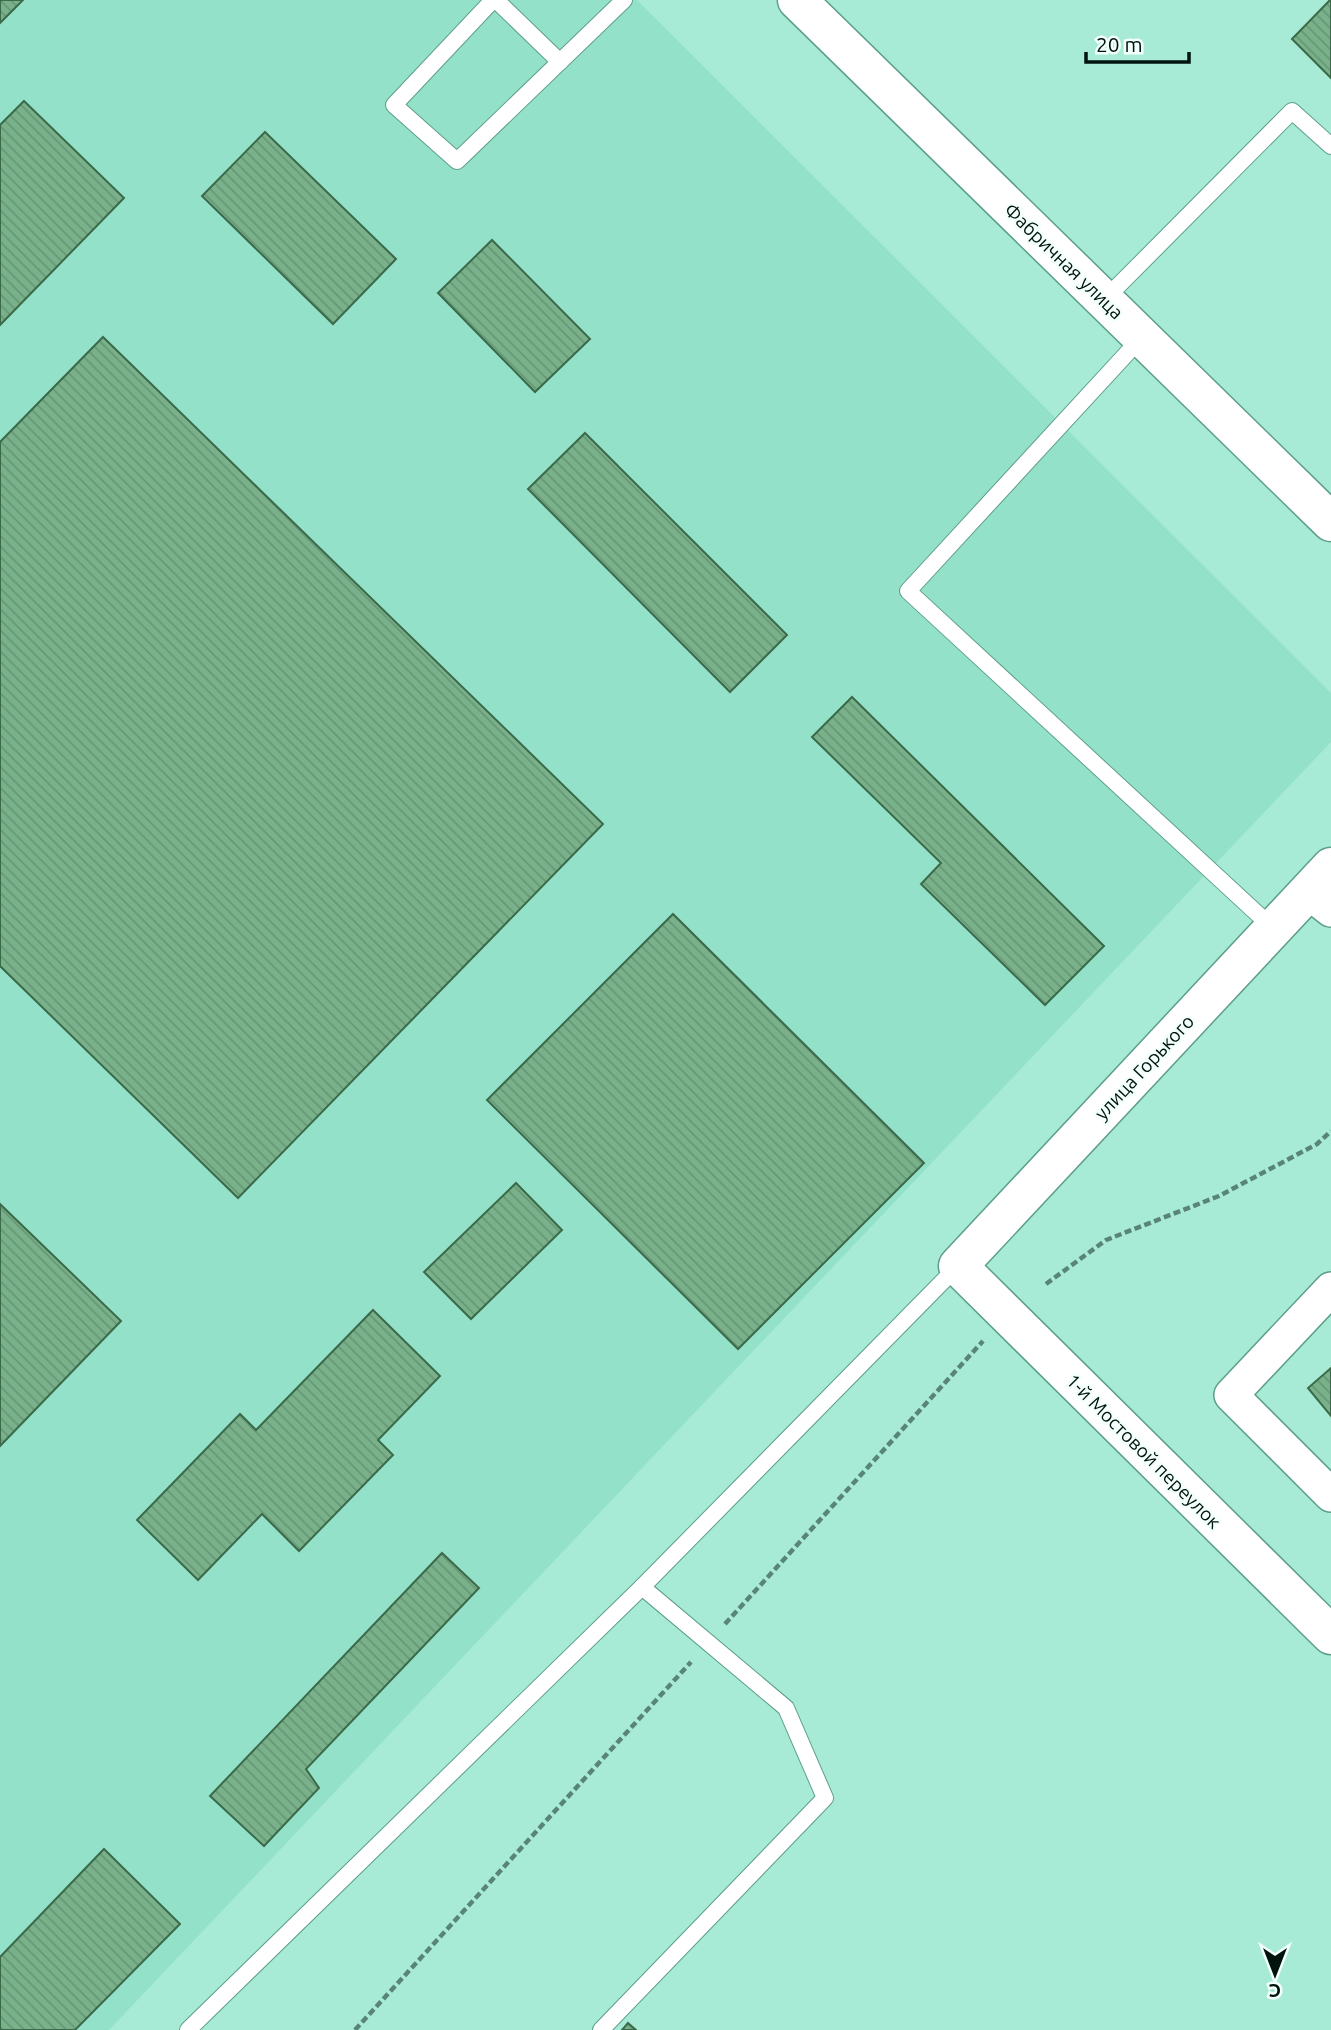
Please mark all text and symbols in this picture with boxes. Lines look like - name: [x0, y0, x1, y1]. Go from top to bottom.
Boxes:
- scale bar: [1086, 21, 1189, 65]
- text: 20 m: [1096, 32, 1143, 56]
- street label: Фабричная улица: [1000, 199, 1128, 323]
- street label: улица Горького: [1090, 1010, 1198, 1124]
- street label: 1-й Мостовой переулок: [1062, 1369, 1226, 1533]
- north arrow: [1240, 1939, 1310, 2009]
- text: С: [1269, 1980, 1281, 2002]

